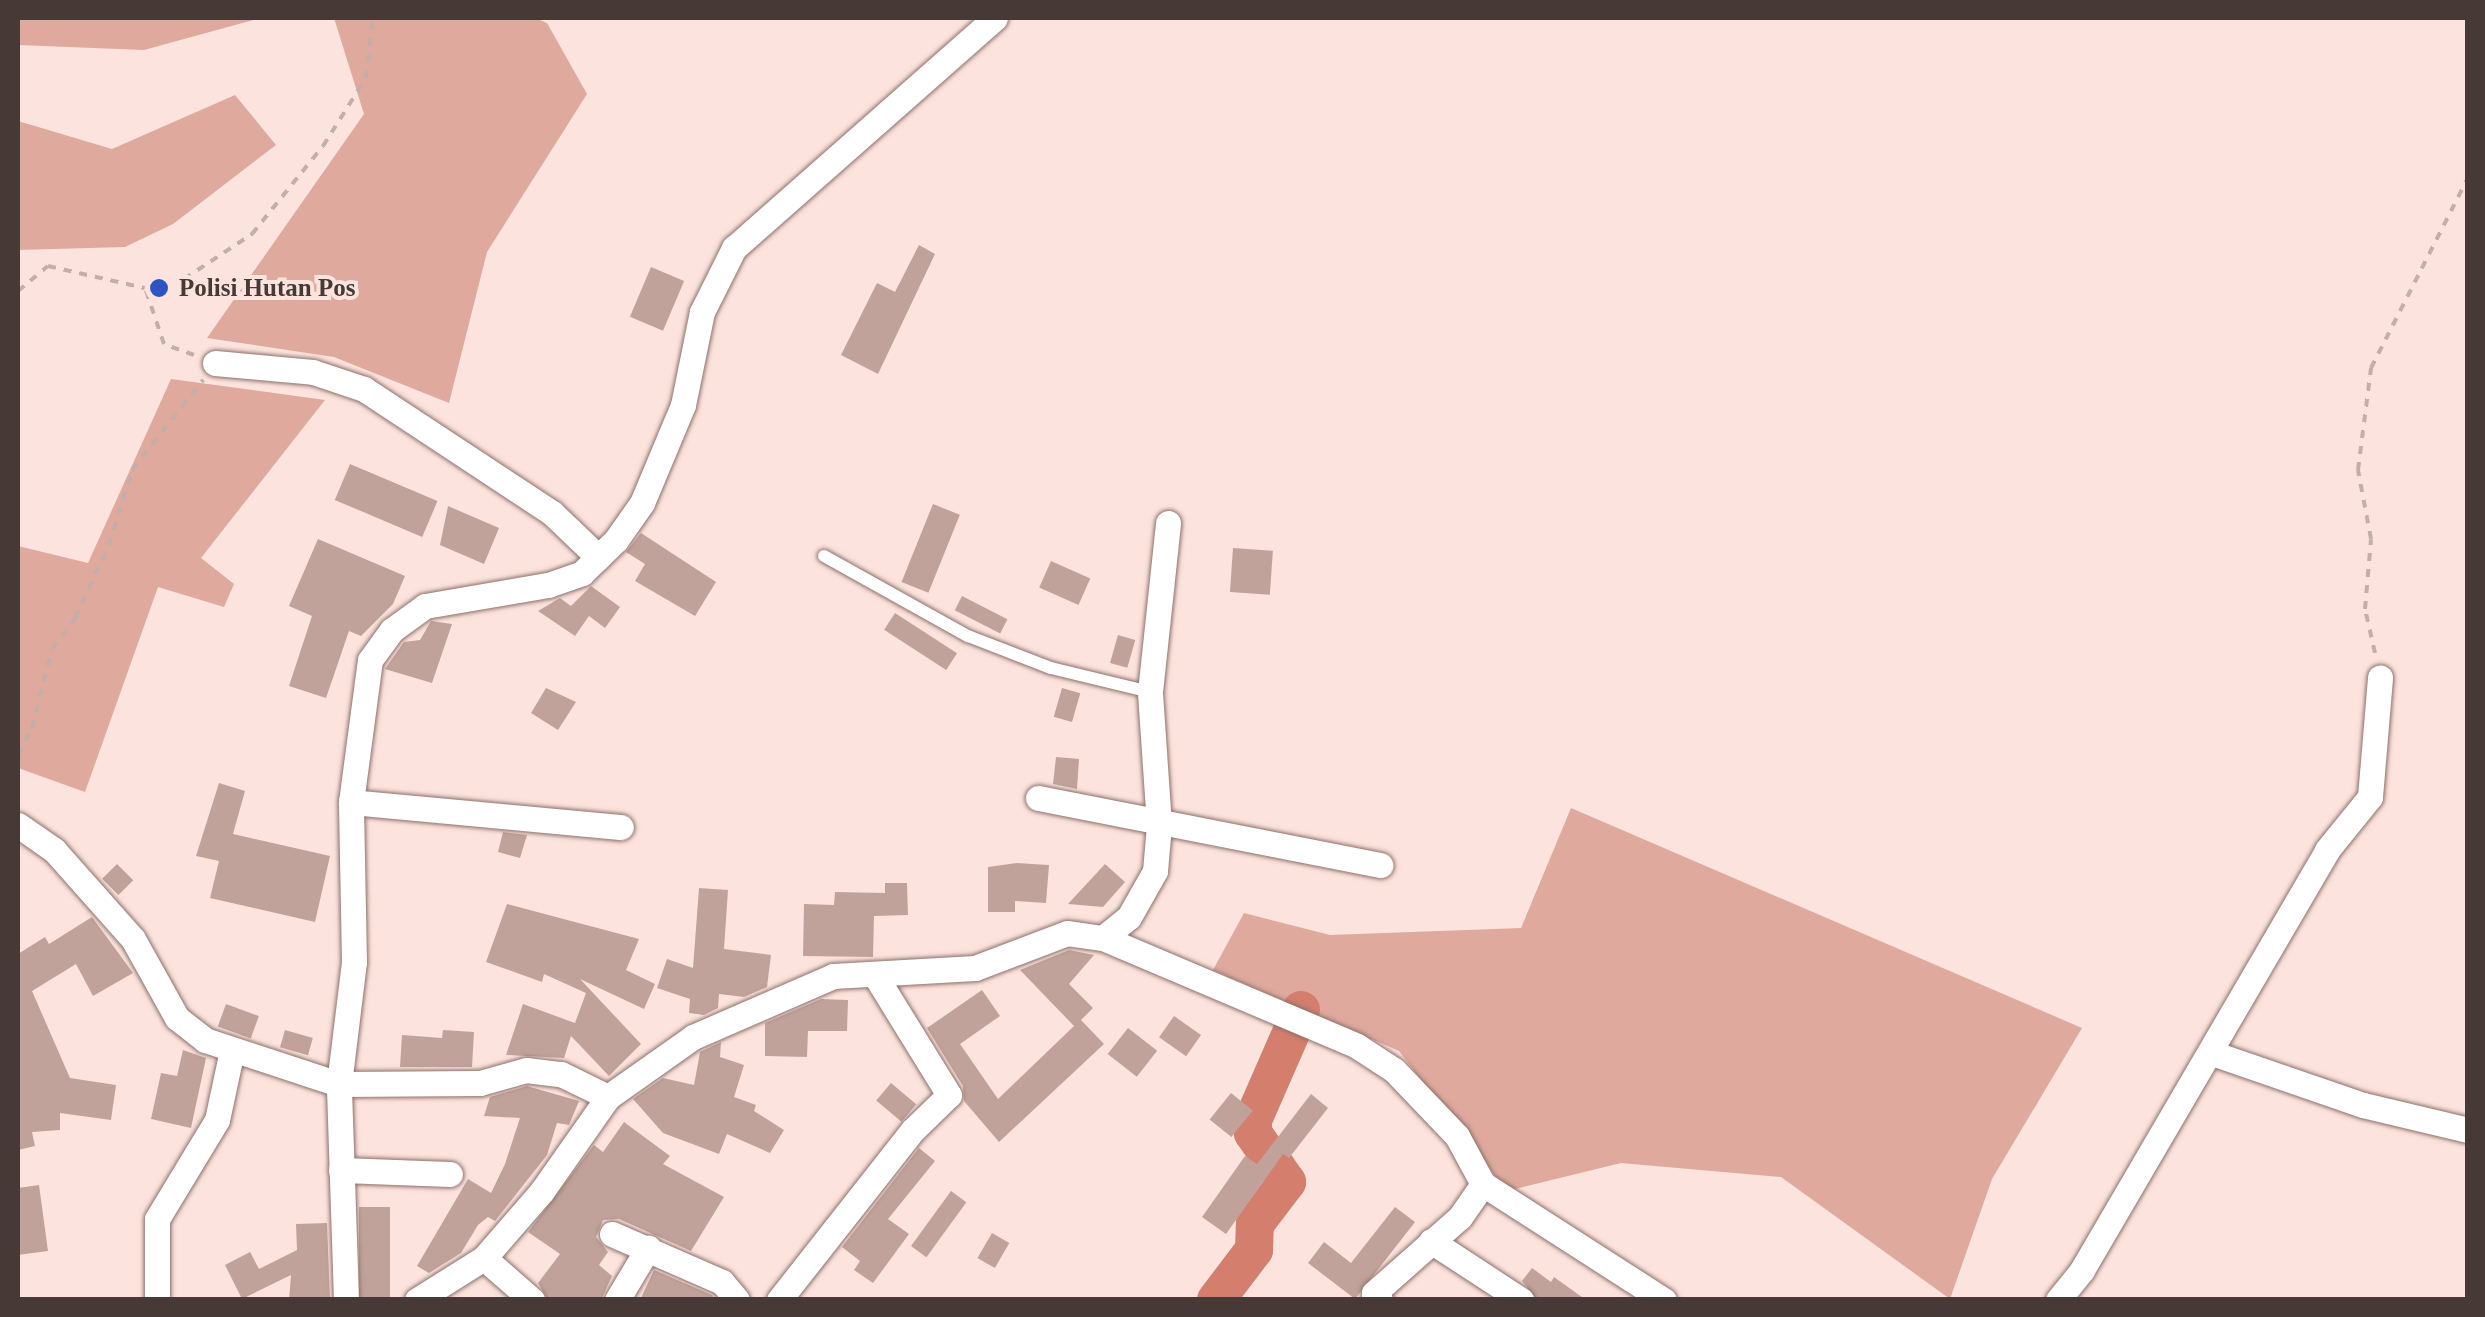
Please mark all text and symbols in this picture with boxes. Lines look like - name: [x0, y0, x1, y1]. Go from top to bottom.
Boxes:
- place label: Polisi Hutan Pos: [179, 273, 355, 303]
- marker: Polisi Hutan Pos: [148, 277, 170, 299]

